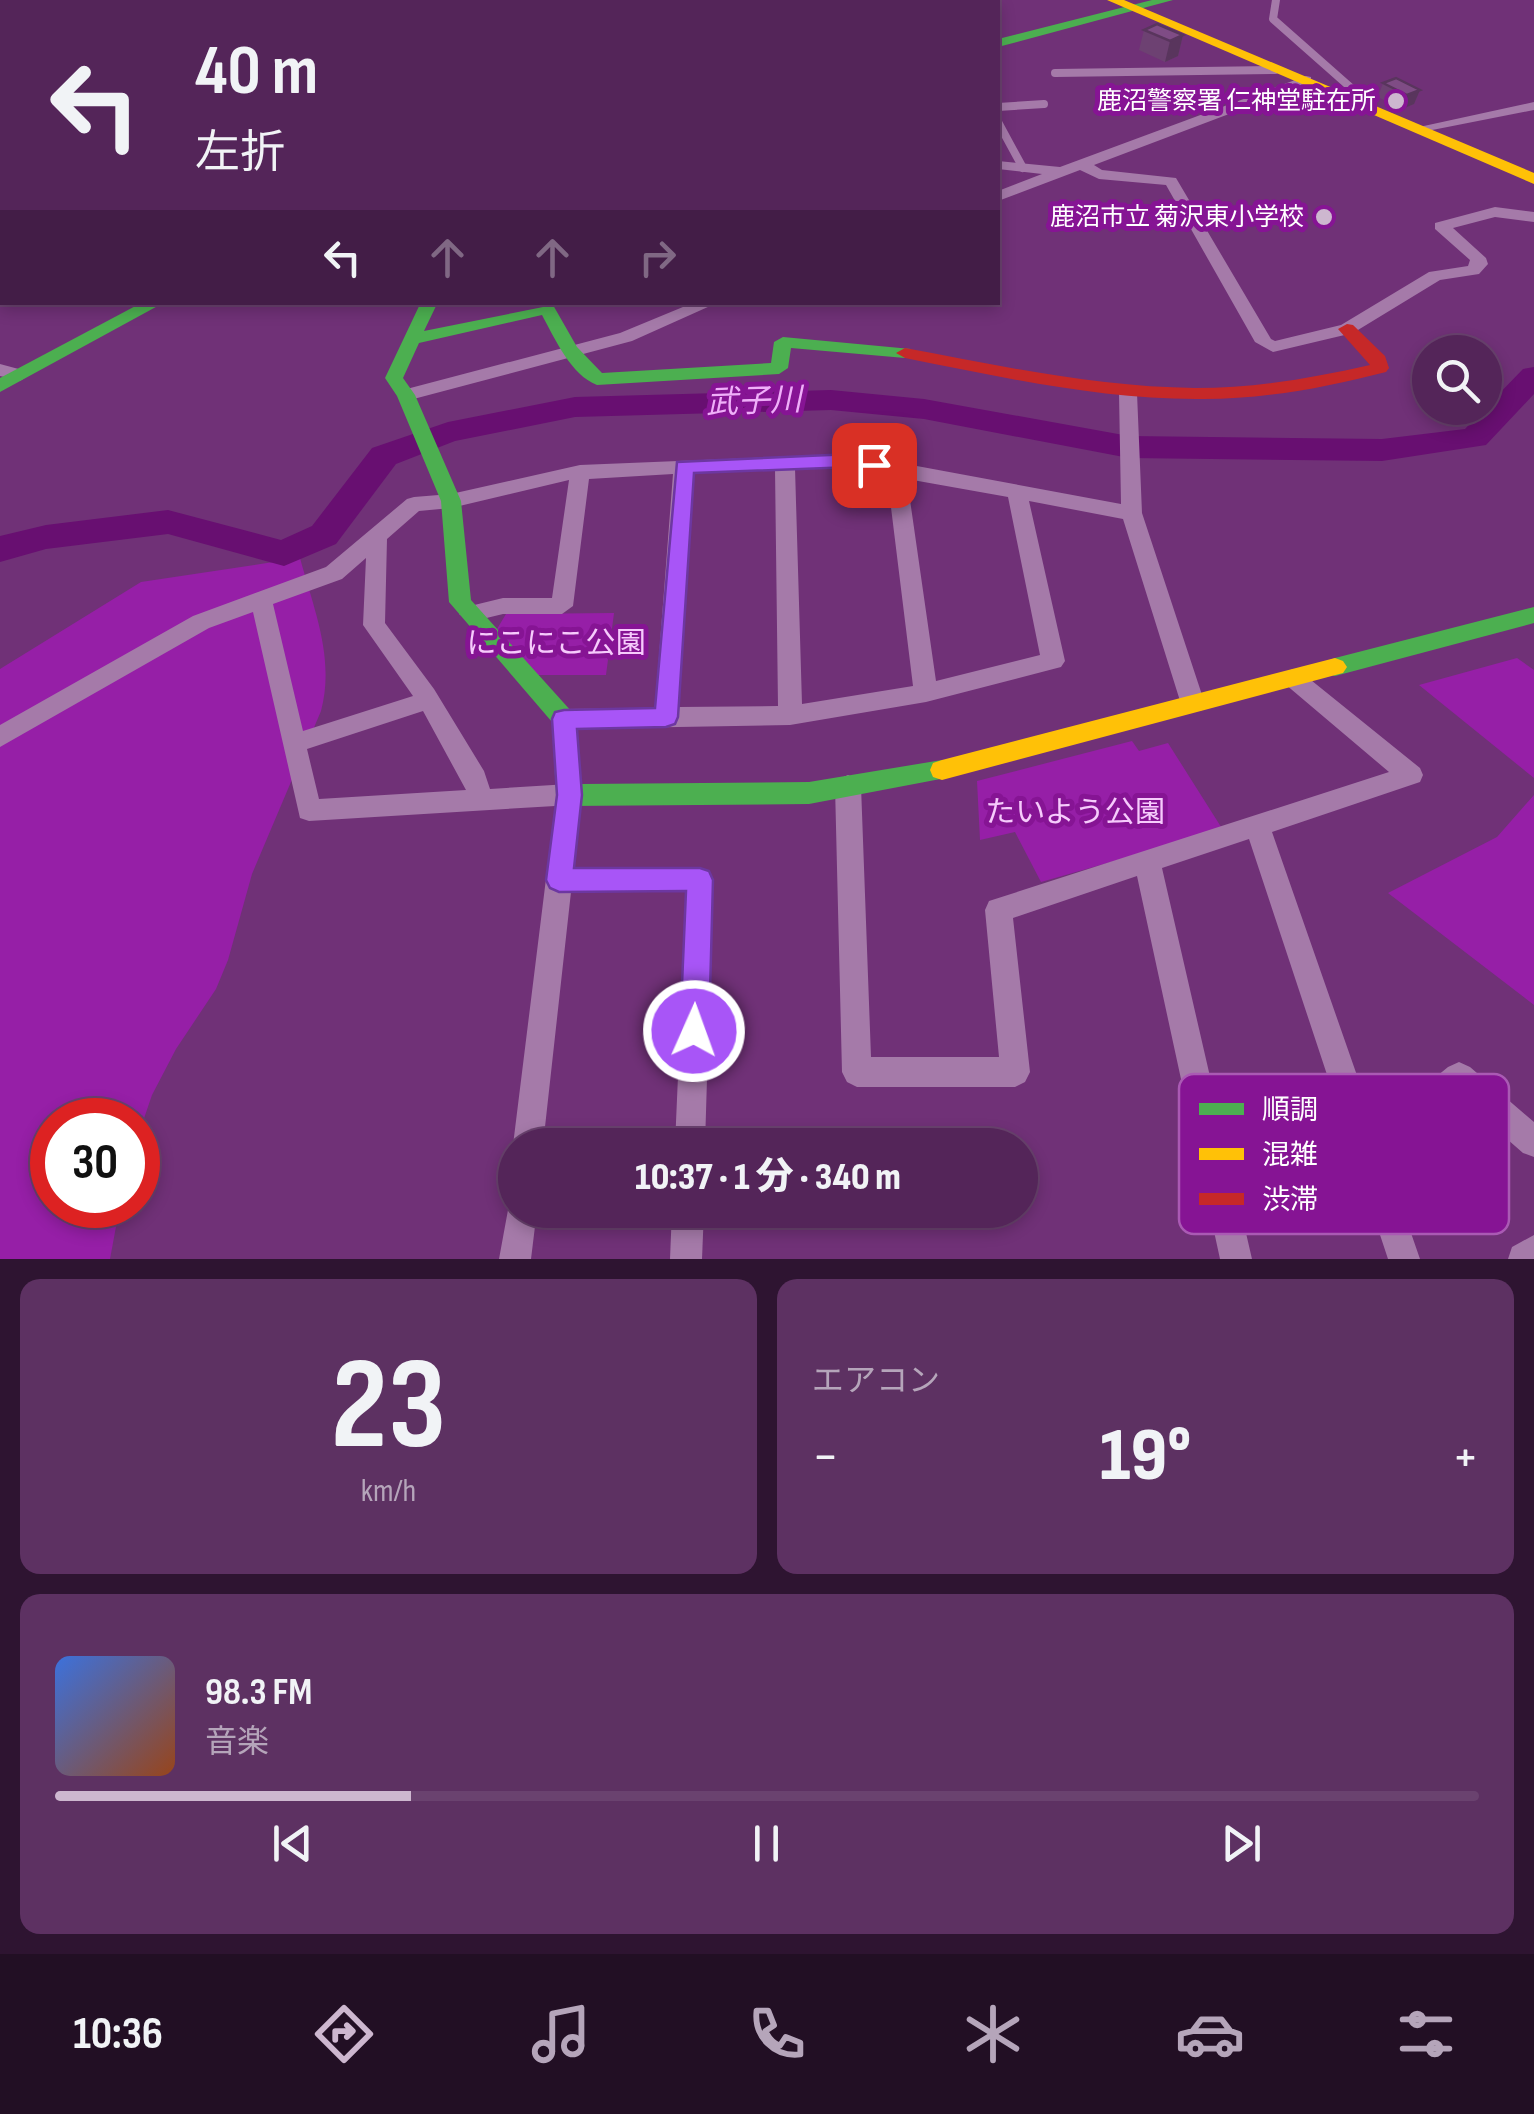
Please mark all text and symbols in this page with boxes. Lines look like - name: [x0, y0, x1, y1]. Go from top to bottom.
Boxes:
- text: 40 m: [195, 30, 318, 114]
- icon: left: [30, 40, 160, 170]
- place label: 鹿沼警察署 仁神堂駐在所: [1097, 86, 1376, 117]
- marker: 鹿沼警察署 仁神堂駐在所: [1385, 90, 1407, 112]
- text: 左折: [195, 126, 285, 181]
- place label: 鹿沼市立 菊沢東小学校: [1050, 202, 1304, 233]
- marker: 鹿沼市立 菊沢東小学校: [1313, 206, 1335, 228]
- icon: left: [315, 230, 370, 285]
- icon: ahead: [420, 230, 475, 285]
- icon: ahead: [525, 230, 580, 285]
- icon: right: [630, 230, 685, 285]
- map controls: [1412, 335, 1502, 425]
- button: search: [1412, 335, 1502, 425]
- water label: 武子川: [705, 381, 806, 423]
- pin: [832, 423, 917, 508]
- icon: arrive: [847, 438, 902, 493]
- park label: にこにこ公園: [467, 626, 645, 662]
- park label: たいよう公園: [985, 795, 1165, 831]
- position arrow: [642, 979, 746, 1083]
- legend: [1179, 1074, 1509, 1234]
- text: 順調: [1262, 1094, 1318, 1127]
- speed limit sign: 30: [30, 1098, 160, 1228]
- text: 混雑: [1262, 1139, 1318, 1172]
- text: 10:37 · 1 分 · 340 m: [635, 1155, 901, 1200]
- text: 渋滞: [1262, 1184, 1318, 1217]
- text: 23: [331, 1329, 446, 1485]
- text: エアコン: [812, 1362, 940, 1401]
- text: 19°: [1100, 1411, 1191, 1502]
- text: −: [812, 1424, 839, 1491]
- text: +: [1452, 1424, 1479, 1491]
- text: km/h: [361, 1472, 416, 1511]
- text: 98.3 FM: [205, 1670, 312, 1715]
- text: 音楽: [205, 1723, 269, 1762]
- icon: previous: [265, 1816, 320, 1871]
- icon: pause: [739, 1816, 794, 1871]
- icon: next: [1214, 1816, 1269, 1871]
- icon: directions: [309, 1999, 379, 2069]
- icon: music: [526, 1999, 596, 2069]
- icon: phone: [742, 1999, 812, 2069]
- icon: climate: [958, 1999, 1028, 2069]
- icon: car: [1175, 1999, 1245, 2069]
- icon: filters: [1391, 1999, 1461, 2069]
- text: 10:36: [73, 2007, 163, 2062]

